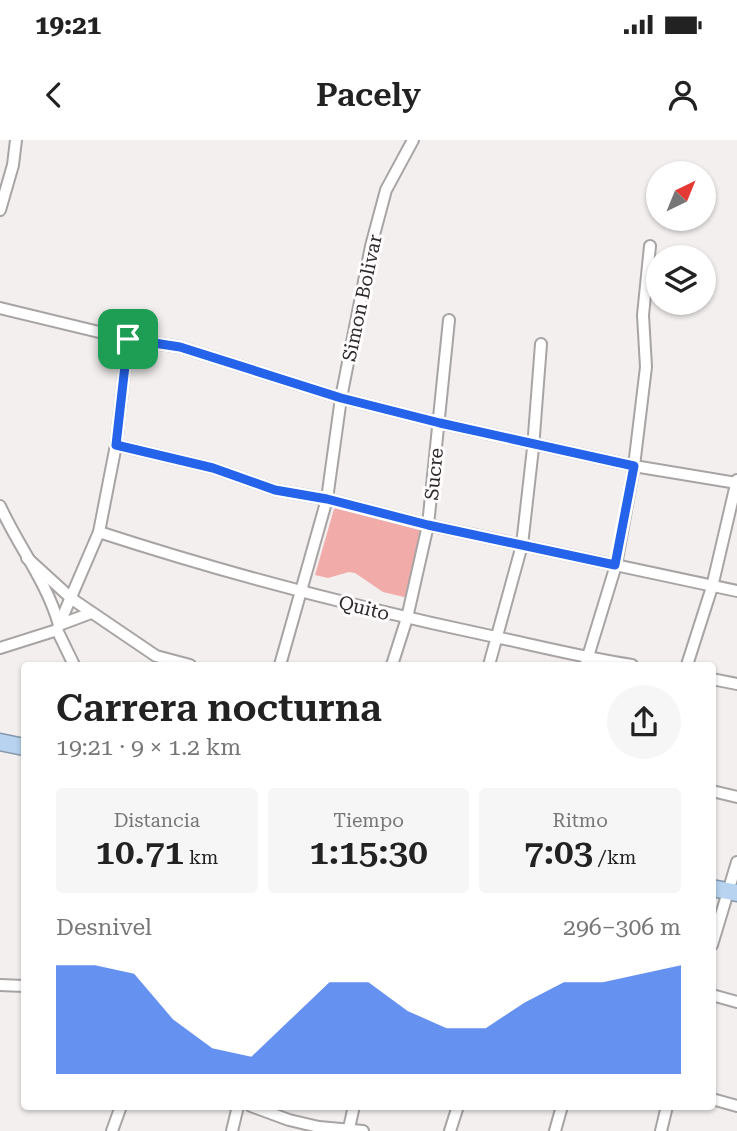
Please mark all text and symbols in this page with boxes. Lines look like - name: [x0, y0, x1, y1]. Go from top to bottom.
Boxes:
- text: 19:21: [35, 10, 101, 40]
- icon: back: [35, 76, 73, 114]
- text: Pacely: [316, 76, 421, 114]
- icon: person: [664, 76, 702, 114]
- north arrow: [646, 161, 716, 231]
- map controls: [646, 161, 716, 315]
- street label: Simon Bolivar: [337, 232, 387, 364]
- button: layers: [646, 245, 716, 315]
- pin: [98, 309, 158, 369]
- icon: arrive: [109, 320, 147, 358]
- street label: Sucre: [420, 447, 448, 501]
- street label: Quito: [336, 591, 392, 625]
- button: share: [607, 685, 681, 759]
- text: Carrera nocturna: [56, 686, 382, 730]
- text: 19:21 · 9 × 1.2 km: [56, 734, 241, 761]
- text: Distancia: [114, 809, 200, 832]
- text: Tiempo: [333, 809, 404, 832]
- text: Ritmo: [552, 809, 608, 832]
- text: 10.71: [95, 832, 184, 873]
- text: 1:15:30: [309, 832, 428, 873]
- text: 7:03: [524, 832, 593, 873]
- text: km: [184, 846, 218, 869]
- text: /km: [593, 846, 636, 869]
- text: Desnivel: [56, 914, 152, 941]
- text: 296–306 m: [563, 914, 681, 941]

